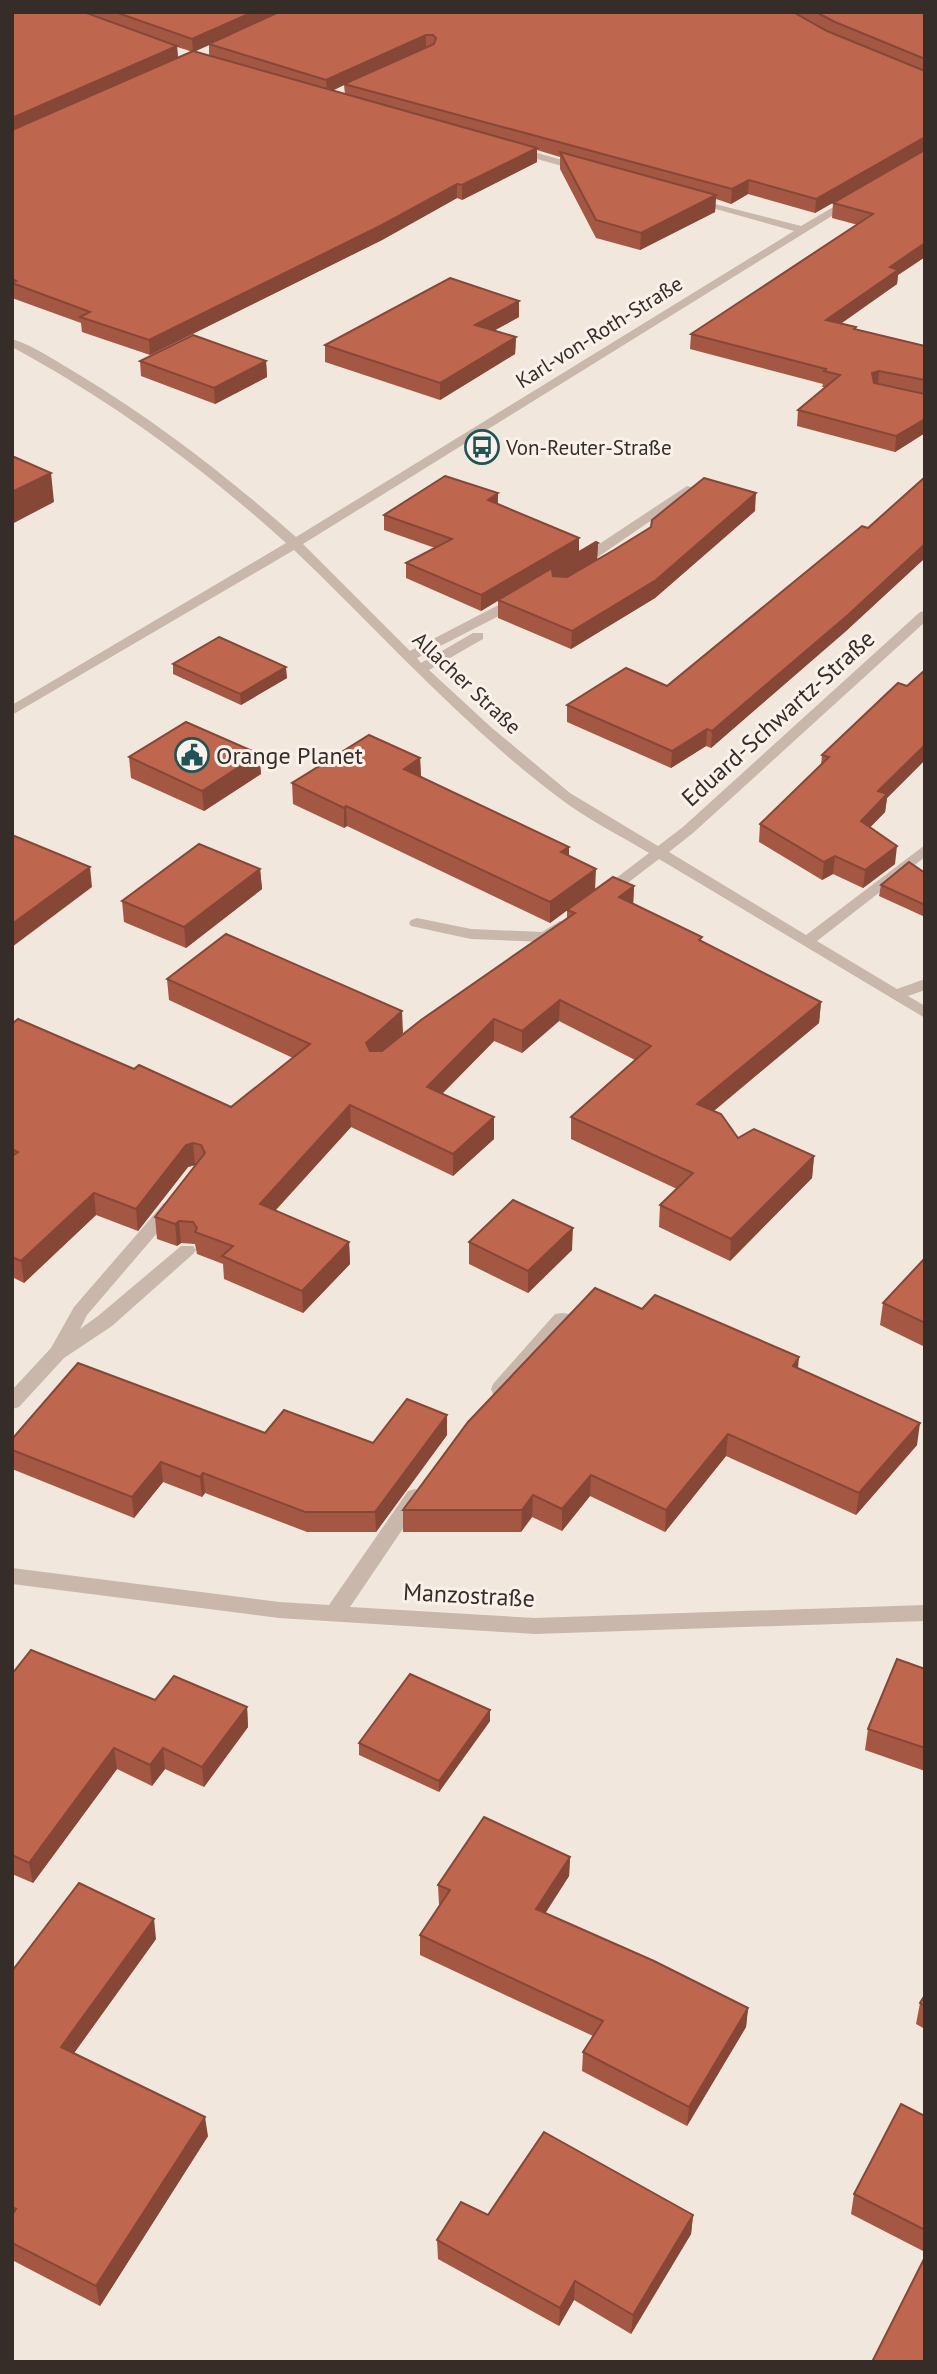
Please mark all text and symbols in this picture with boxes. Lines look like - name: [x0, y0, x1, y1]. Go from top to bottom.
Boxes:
- street label: Karl-von-Roth-Straße: [511, 270, 687, 394]
- bus stop icon: Von-Reuter-Straße: [463, 428, 501, 466]
- place label: Von-Reuter-Straße: [505, 434, 672, 461]
- street label: Eduard-Schwartz-Straße: [675, 623, 881, 813]
- street label: Allacher Straße: [407, 626, 527, 740]
- public building icon: Orange Planet: [173, 736, 211, 774]
- place label: Orange Planet: [216, 740, 363, 771]
- street label: Manzostraße: [402, 1576, 536, 1614]

